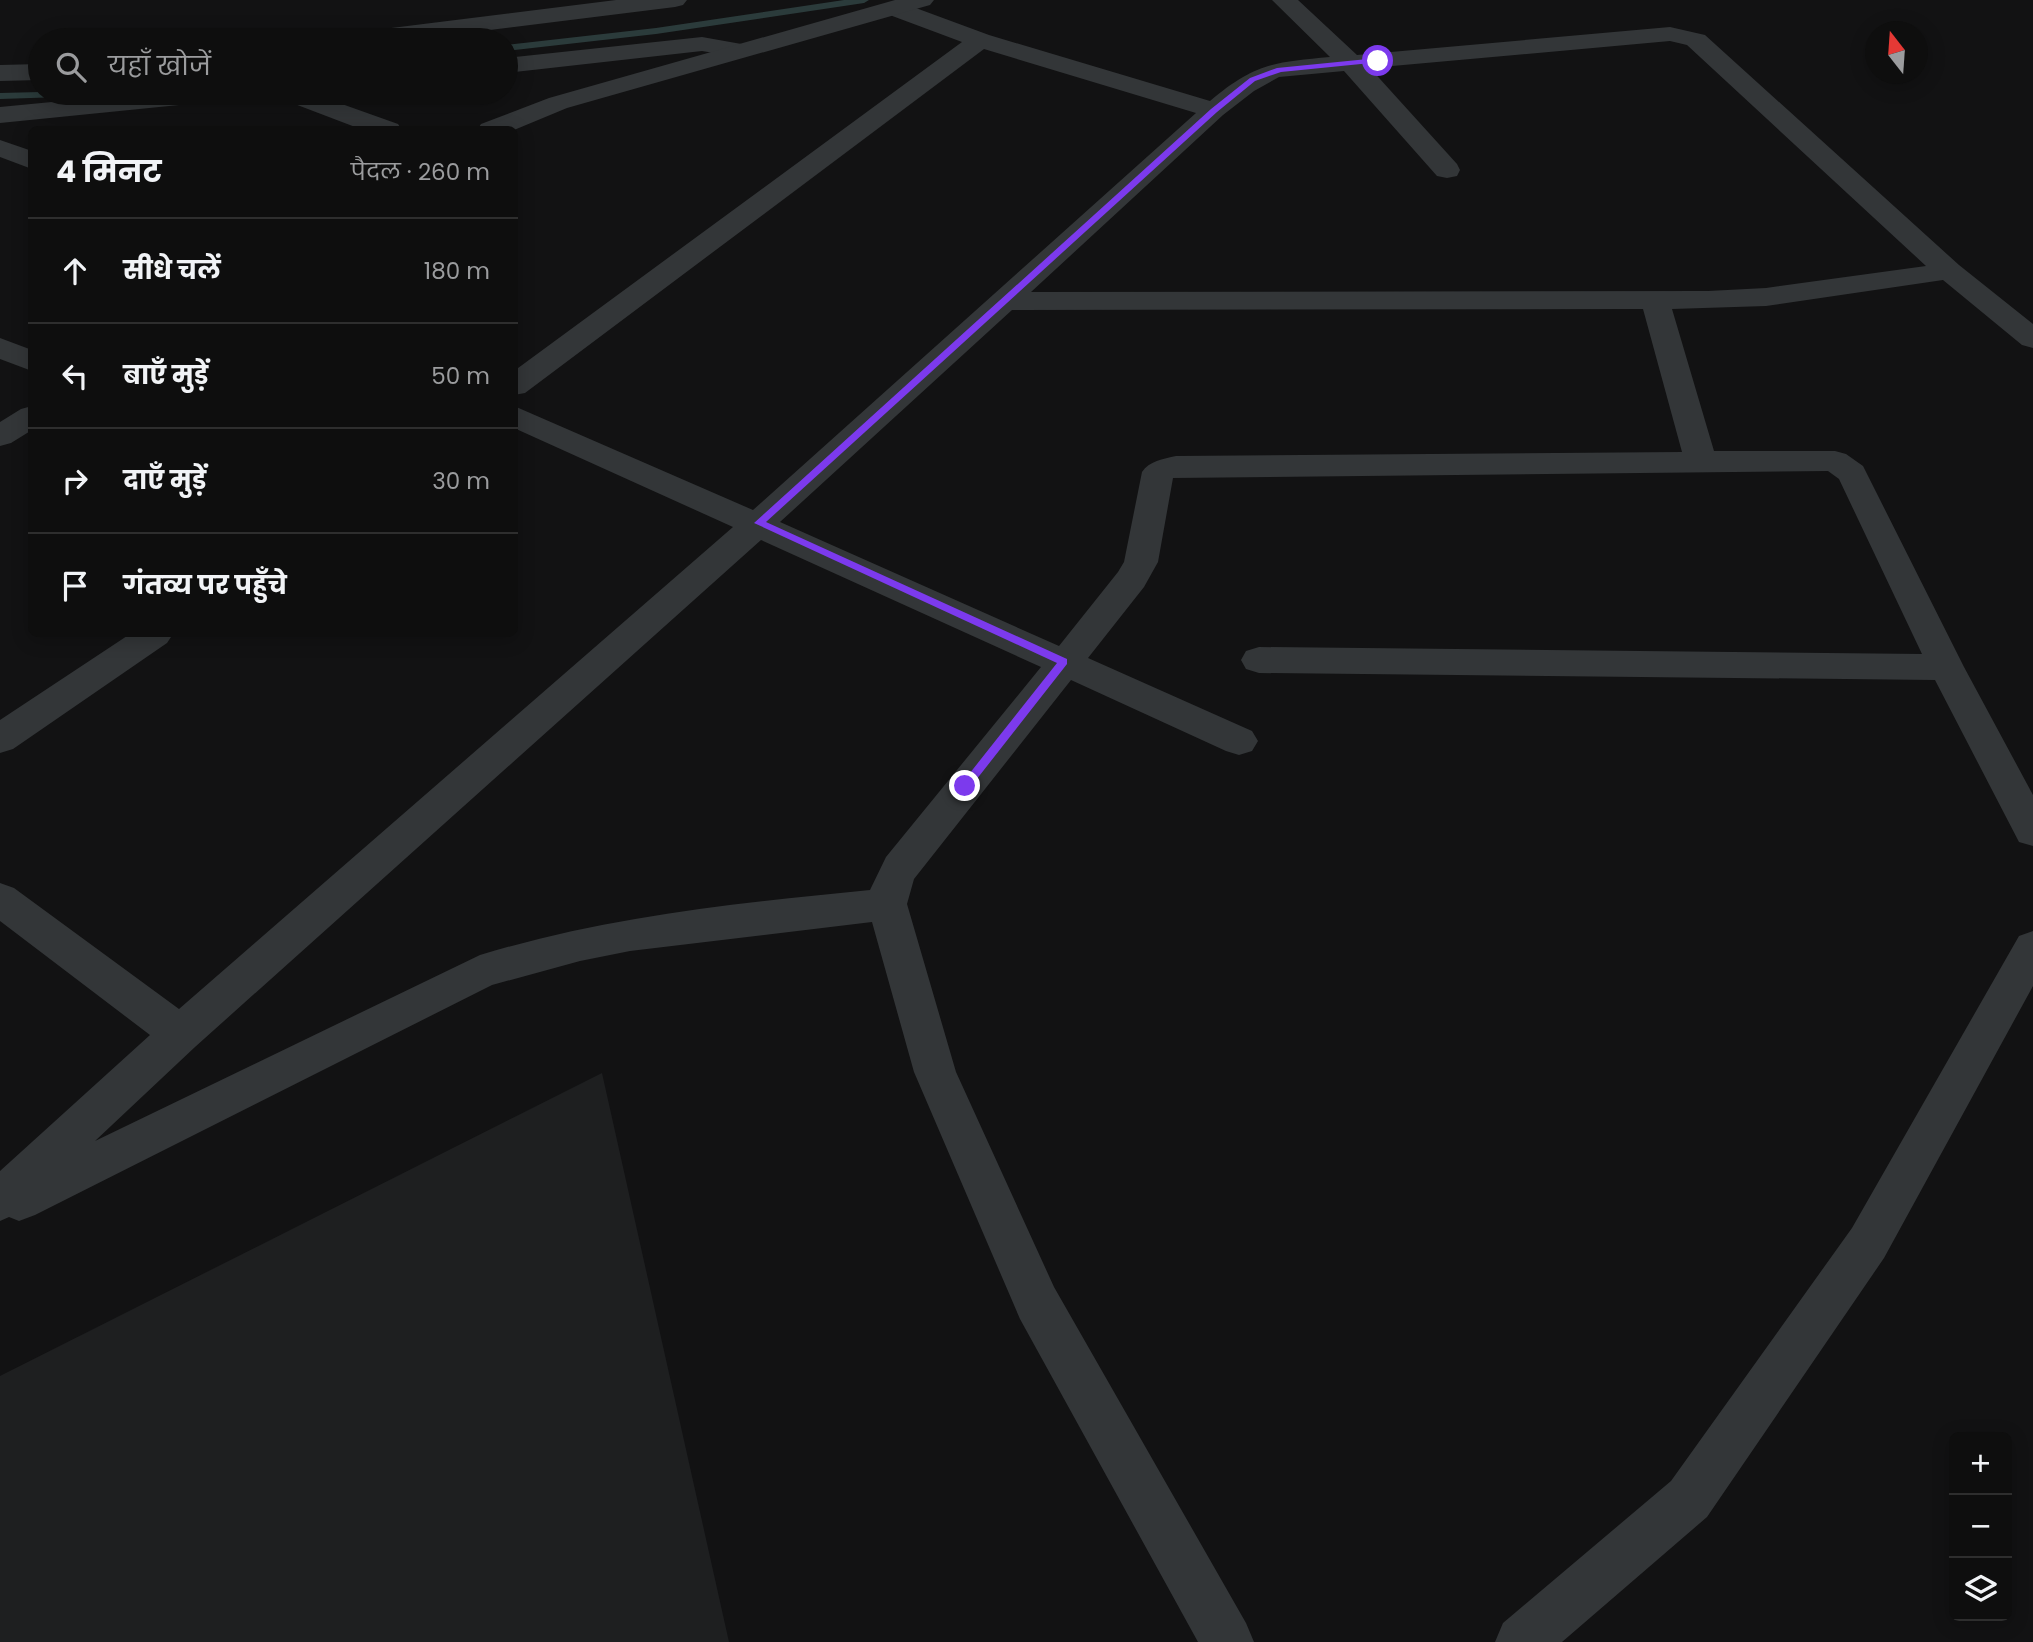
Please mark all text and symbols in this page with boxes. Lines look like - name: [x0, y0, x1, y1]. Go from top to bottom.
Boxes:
- north arrow: [1865, 21, 1928, 84]
- search box: [28, 28, 518, 105]
- route start: [1362, 45, 1393, 76]
- icon: search: [52, 48, 90, 86]
- text: यहाँ खोजें: [108, 48, 211, 84]
- text: 4 मिनट: [56, 150, 162, 193]
- text: पैदल · 260 m: [351, 156, 490, 188]
- icon: ahead: [56, 252, 94, 290]
- text: सीधे चलें: [123, 252, 221, 288]
- text: 180 m: [424, 255, 490, 287]
- icon: left: [56, 357, 94, 395]
- text: बाएँ मुड़ें: [123, 357, 208, 393]
- text: 50 m: [431, 360, 490, 392]
- icon: right: [56, 462, 94, 500]
- text: दाएँ मुड़ें: [123, 462, 206, 498]
- text: 30 m: [432, 465, 490, 497]
- icon: arrive: [56, 567, 94, 605]
- text: गंतव्य पर पहुँचे: [123, 567, 287, 603]
- route end: [949, 770, 980, 801]
- map controls: [1949, 1432, 2012, 1621]
- button: +: [1949, 1432, 2012, 1495]
- button: −: [1949, 1495, 2012, 1558]
- button: layers: [1949, 1558, 2012, 1621]

